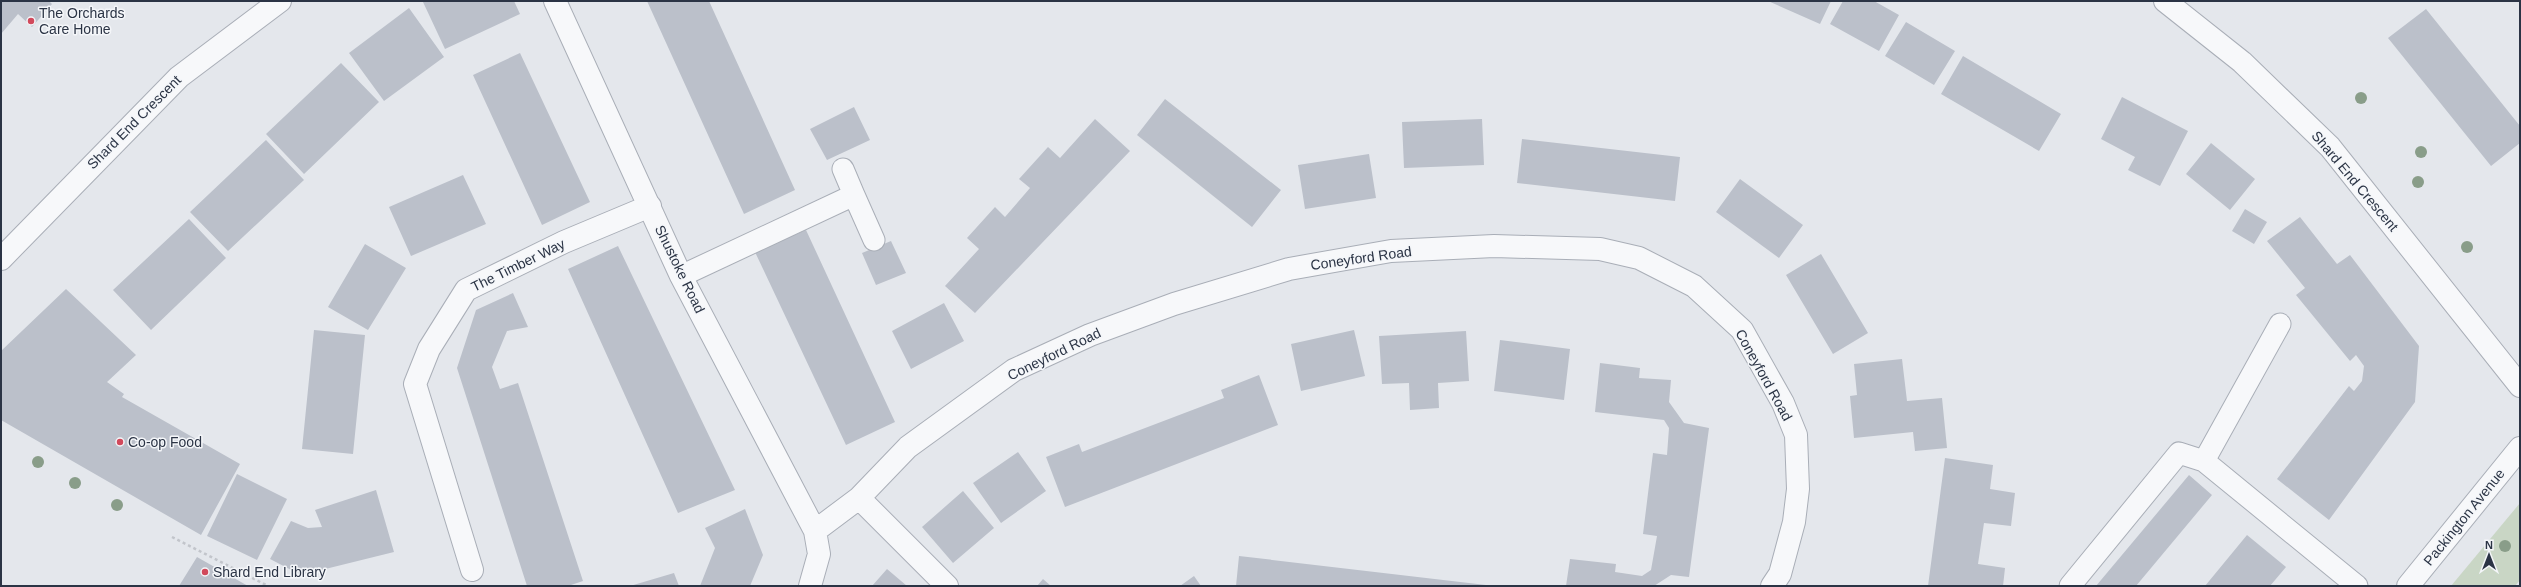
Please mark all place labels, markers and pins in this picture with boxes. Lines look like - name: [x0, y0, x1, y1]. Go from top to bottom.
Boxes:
- place label: The Orchards Care Home: [39, 5, 125, 37]
- marker: The Orchards Care Home: [26, 16, 36, 26]
- place label: Co-op Food: [128, 434, 202, 450]
- marker: Co-op Food: [115, 437, 125, 447]
- place label: Shard End Library: [213, 564, 326, 580]
- marker: Shard End Library: [200, 567, 210, 577]

